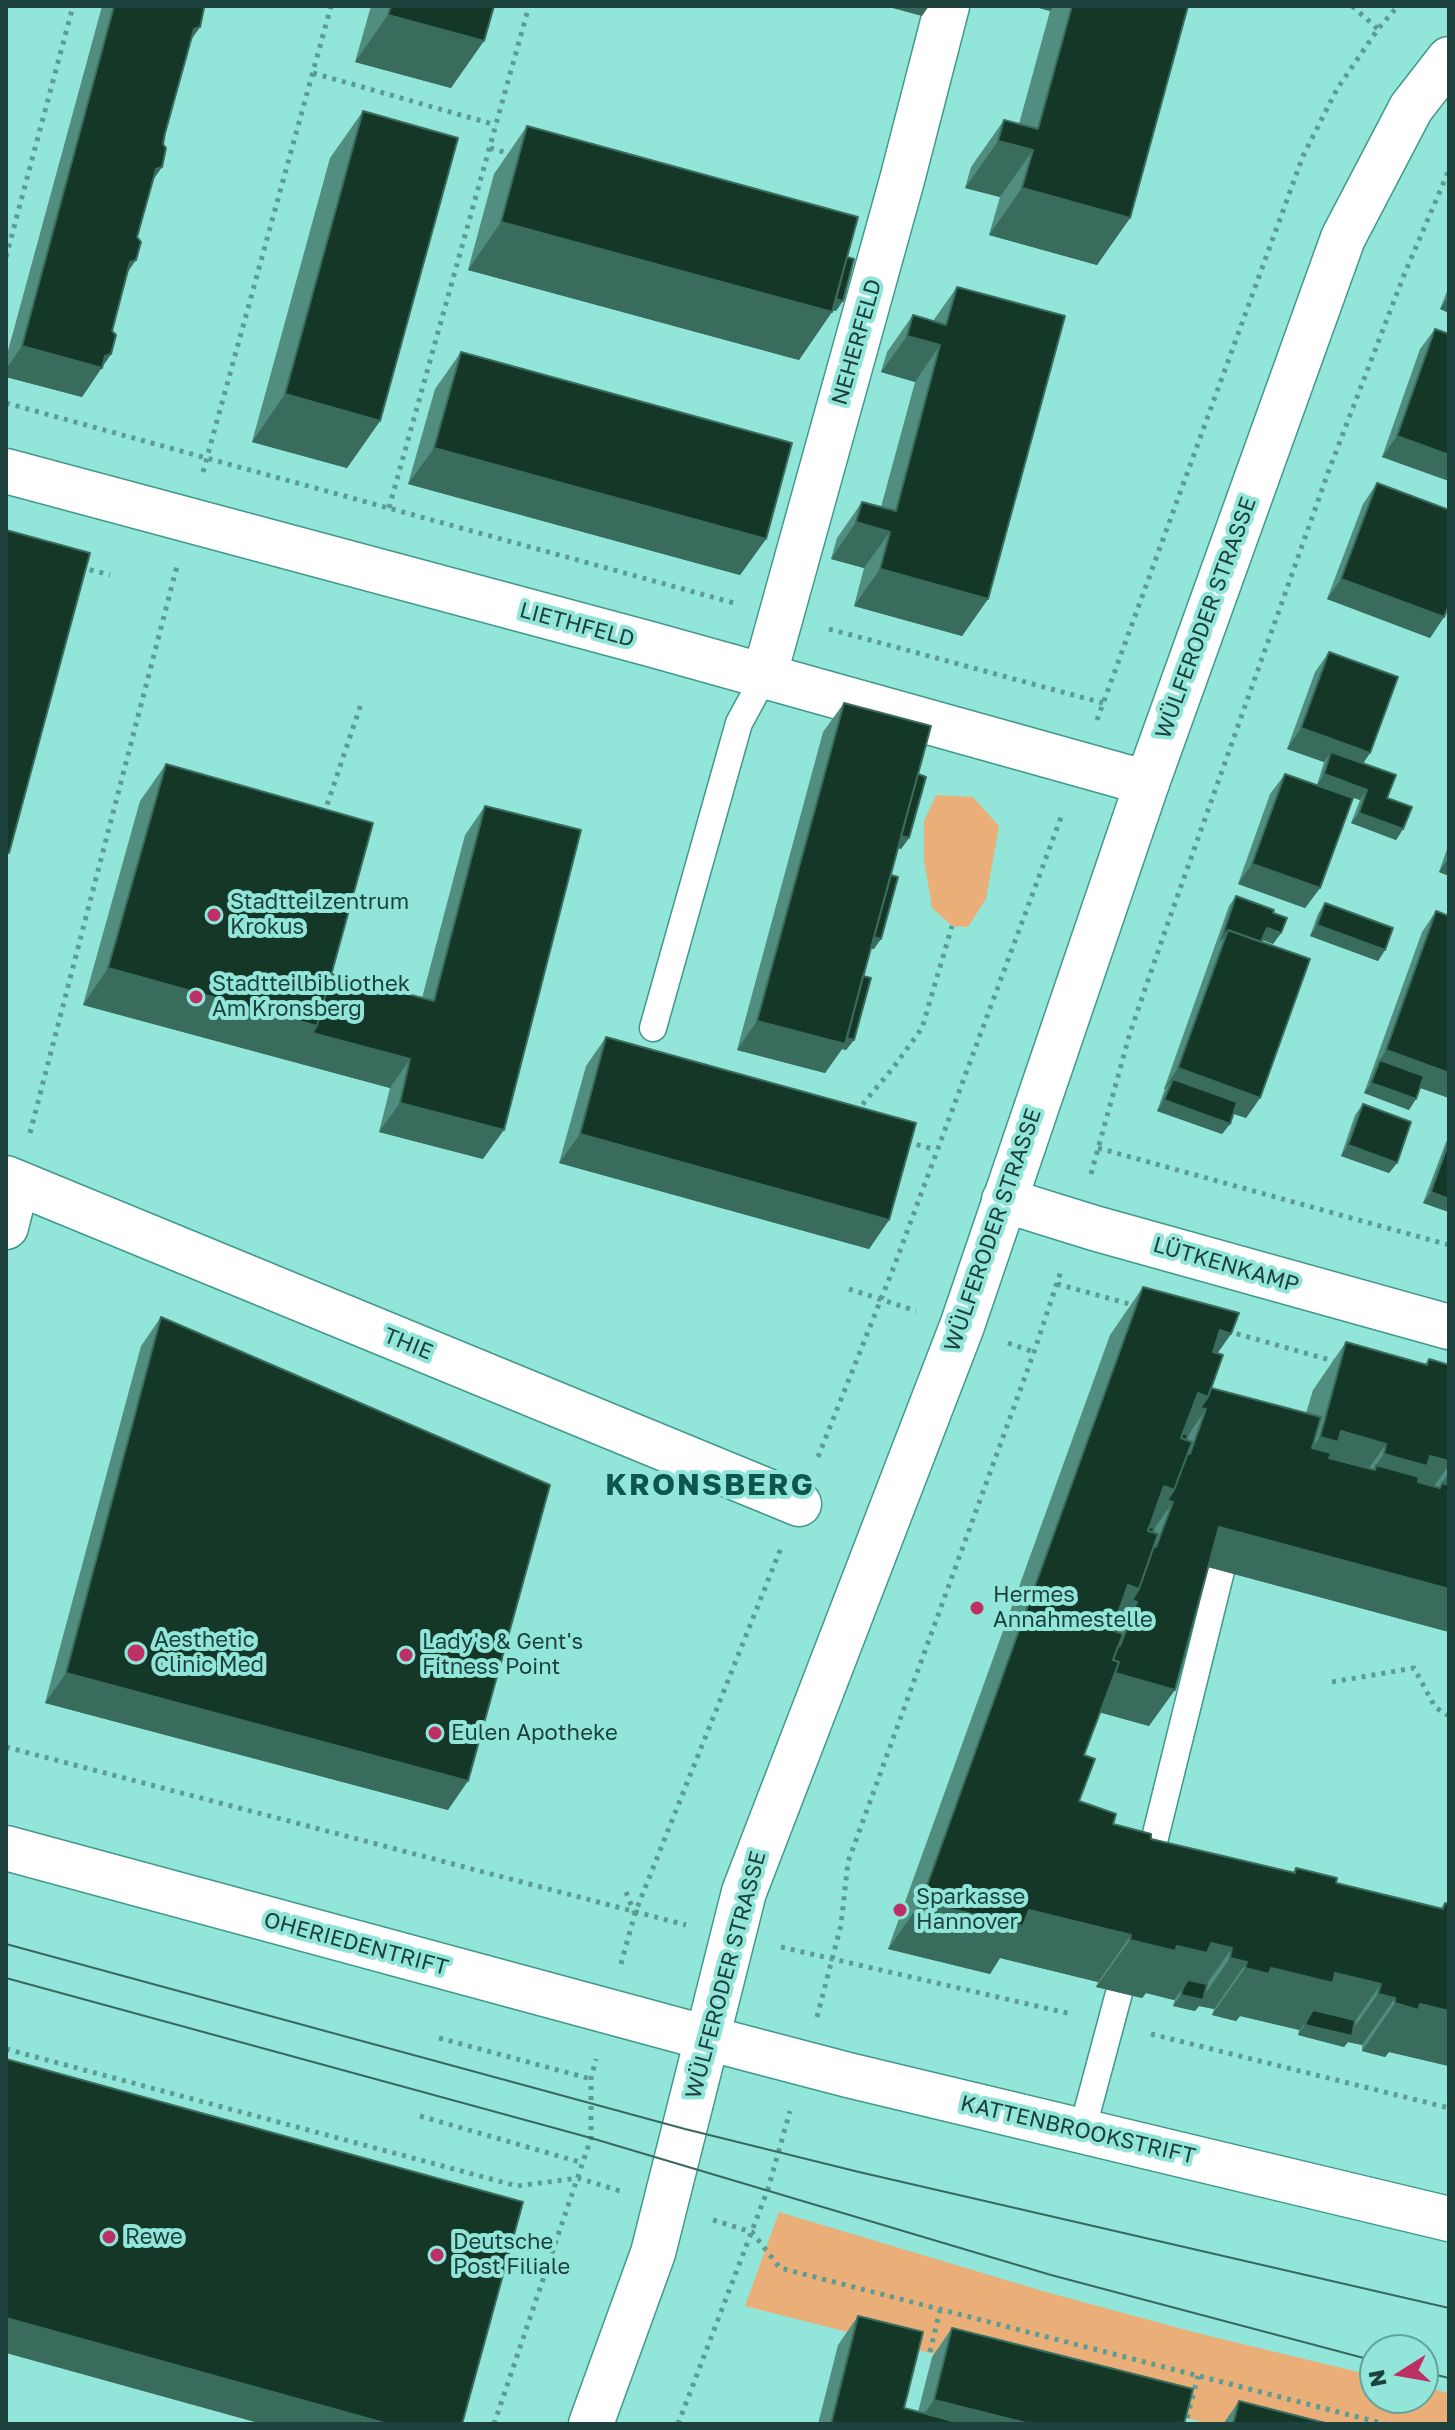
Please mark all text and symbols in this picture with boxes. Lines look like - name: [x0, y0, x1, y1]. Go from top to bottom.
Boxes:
- street label: NEHERFELD: [826, 276, 888, 408]
- street label: WÜLFERODER STRASSE: [1150, 494, 1262, 742]
- street label: LIETHFELD: [517, 597, 637, 653]
- place label: Stadtteilzentrum Krokus: [230, 889, 409, 940]
- marker: Stadtteilzentrum Krokus: [205, 906, 223, 924]
- place label: Stadtteilbibliothek Am Kronsberg: [212, 971, 410, 1022]
- marker: Stadtteilbibliothek Am Kronsberg: [187, 988, 205, 1006]
- street label: WÜLFERODER STRASSE: [939, 1105, 1047, 1355]
- street label: LÜTKENKAMP: [1150, 1232, 1302, 1298]
- street label: THIE: [380, 1322, 436, 1366]
- district label: KRONSBERG: [605, 1467, 815, 1503]
- place label: Hermes Annahmestelle: [993, 1582, 1153, 1634]
- marker: Hermes Annahmestelle: [968, 1599, 986, 1617]
- place label: Aesthetic Clinic Med: [154, 1627, 264, 1678]
- place label: Lady's & Gent's Fitness Point: [422, 1629, 583, 1680]
- marker: Aesthetic Clinic Med: [125, 1642, 147, 1664]
- marker: Lady's & Gent's Fitness Point: [397, 1646, 415, 1664]
- place label: Eulen Apotheke: [451, 1720, 618, 1746]
- marker: Eulen Apotheke: [426, 1724, 444, 1742]
- street label: WÜLFERODER STRASSE: [680, 1848, 772, 2102]
- place label: Sparkasse Hannover: [916, 1884, 1025, 1936]
- marker: Sparkasse Hannover: [891, 1901, 909, 1919]
- street label: OHERIEDENTRIFT: [261, 1907, 451, 1981]
- street label: KATTENBROOKSTRIFT: [958, 2090, 1198, 2170]
- place label: Rewe: [125, 2224, 183, 2250]
- marker: Rewe: [100, 2228, 118, 2246]
- place label: Deutsche Post Filiale: [453, 2229, 570, 2280]
- marker: Deutsche Post Filiale: [428, 2246, 446, 2264]
- north arrow: [1359, 2334, 1439, 2414]
- text: N: [1362, 2368, 1392, 2389]

